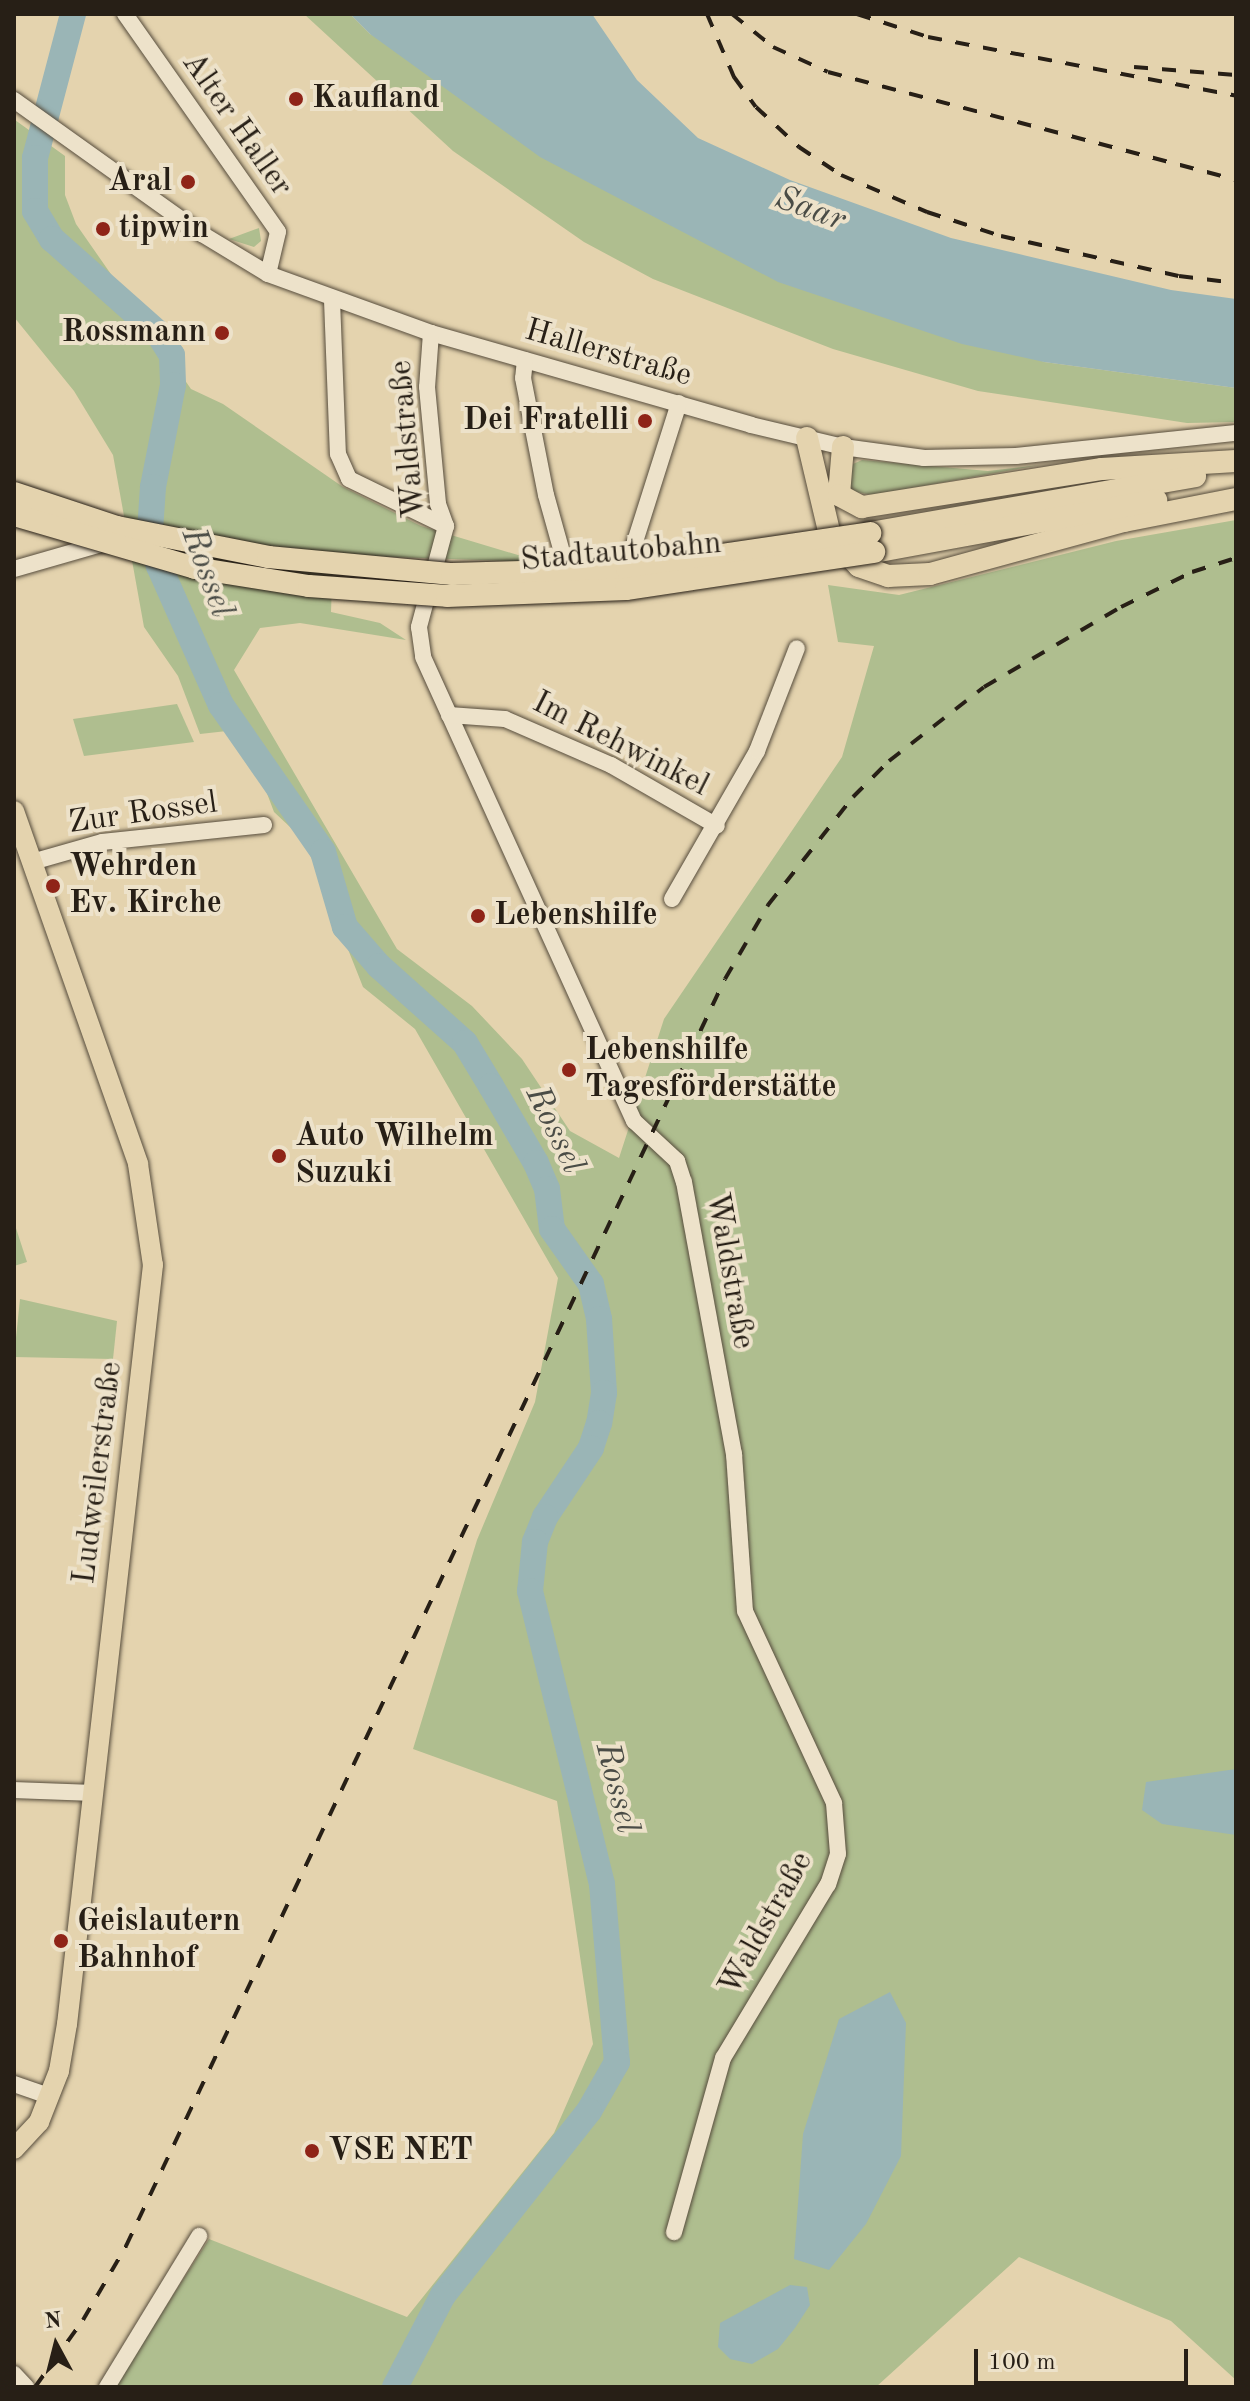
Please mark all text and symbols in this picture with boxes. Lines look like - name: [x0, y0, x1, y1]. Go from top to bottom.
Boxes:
- street label: Alter Haller: [172, 45, 300, 205]
- place label: Kaufland: [312, 80, 440, 118]
- marker: Kaufland: [287, 90, 305, 108]
- place label: Aral: [108, 163, 172, 201]
- marker: Aral: [179, 173, 197, 191]
- water label: Saar: [769, 178, 851, 242]
- place label: tipwin: [119, 210, 209, 248]
- marker: tipwin: [94, 220, 112, 238]
- street label: Hallerstraße: [520, 312, 696, 396]
- place label: Rossmann: [62, 314, 206, 352]
- marker: Rossmann: [213, 324, 231, 342]
- street label: Waldstraße: [383, 358, 435, 520]
- place label: Dei Fratelli: [463, 402, 629, 440]
- marker: Dei Fratelli: [636, 412, 654, 430]
- water label: Rossel: [171, 523, 241, 623]
- street label: Stadtautobahn: [519, 525, 723, 581]
- street label: Im Rehwinkel: [525, 684, 715, 806]
- street label: Zur Rossel: [66, 785, 220, 843]
- place label: Wehrden Ev. Kirche: [69, 849, 222, 924]
- marker: Wehrden Ev. Kirche: [44, 877, 62, 895]
- place label: Lebenshilfe: [494, 897, 658, 935]
- marker: Lebenshilfe: [469, 907, 487, 925]
- place label: Lebenshilfe Tagesförderstätte: [585, 1033, 837, 1108]
- marker: Lebenshilfe Tagesförderstätte: [560, 1061, 578, 1079]
- water label: Rossel: [515, 1079, 593, 1181]
- place label: Auto Wilhelm Suzuki: [295, 1119, 494, 1194]
- marker: Auto Wilhelm Suzuki: [270, 1147, 288, 1165]
- street label: Waldstraße: [696, 1190, 762, 1352]
- street label: Ludweilerstraße: [66, 1360, 132, 1586]
- water label: Rossel: [585, 1738, 647, 1838]
- street label: Waldstraße: [712, 1845, 822, 2003]
- place label: Geislautern Bahnhof: [77, 1904, 241, 1979]
- marker: Geislautern Bahnhof: [52, 1932, 70, 1950]
- place label: VSE NET: [328, 2132, 473, 2170]
- marker: VSE NET: [303, 2142, 321, 2160]
- north arrow: [16, 2305, 96, 2385]
- text: N: [43, 2309, 63, 2333]
- scale bar: [978, 2333, 1192, 2383]
- text: 100 m: [988, 2351, 1056, 2375]

